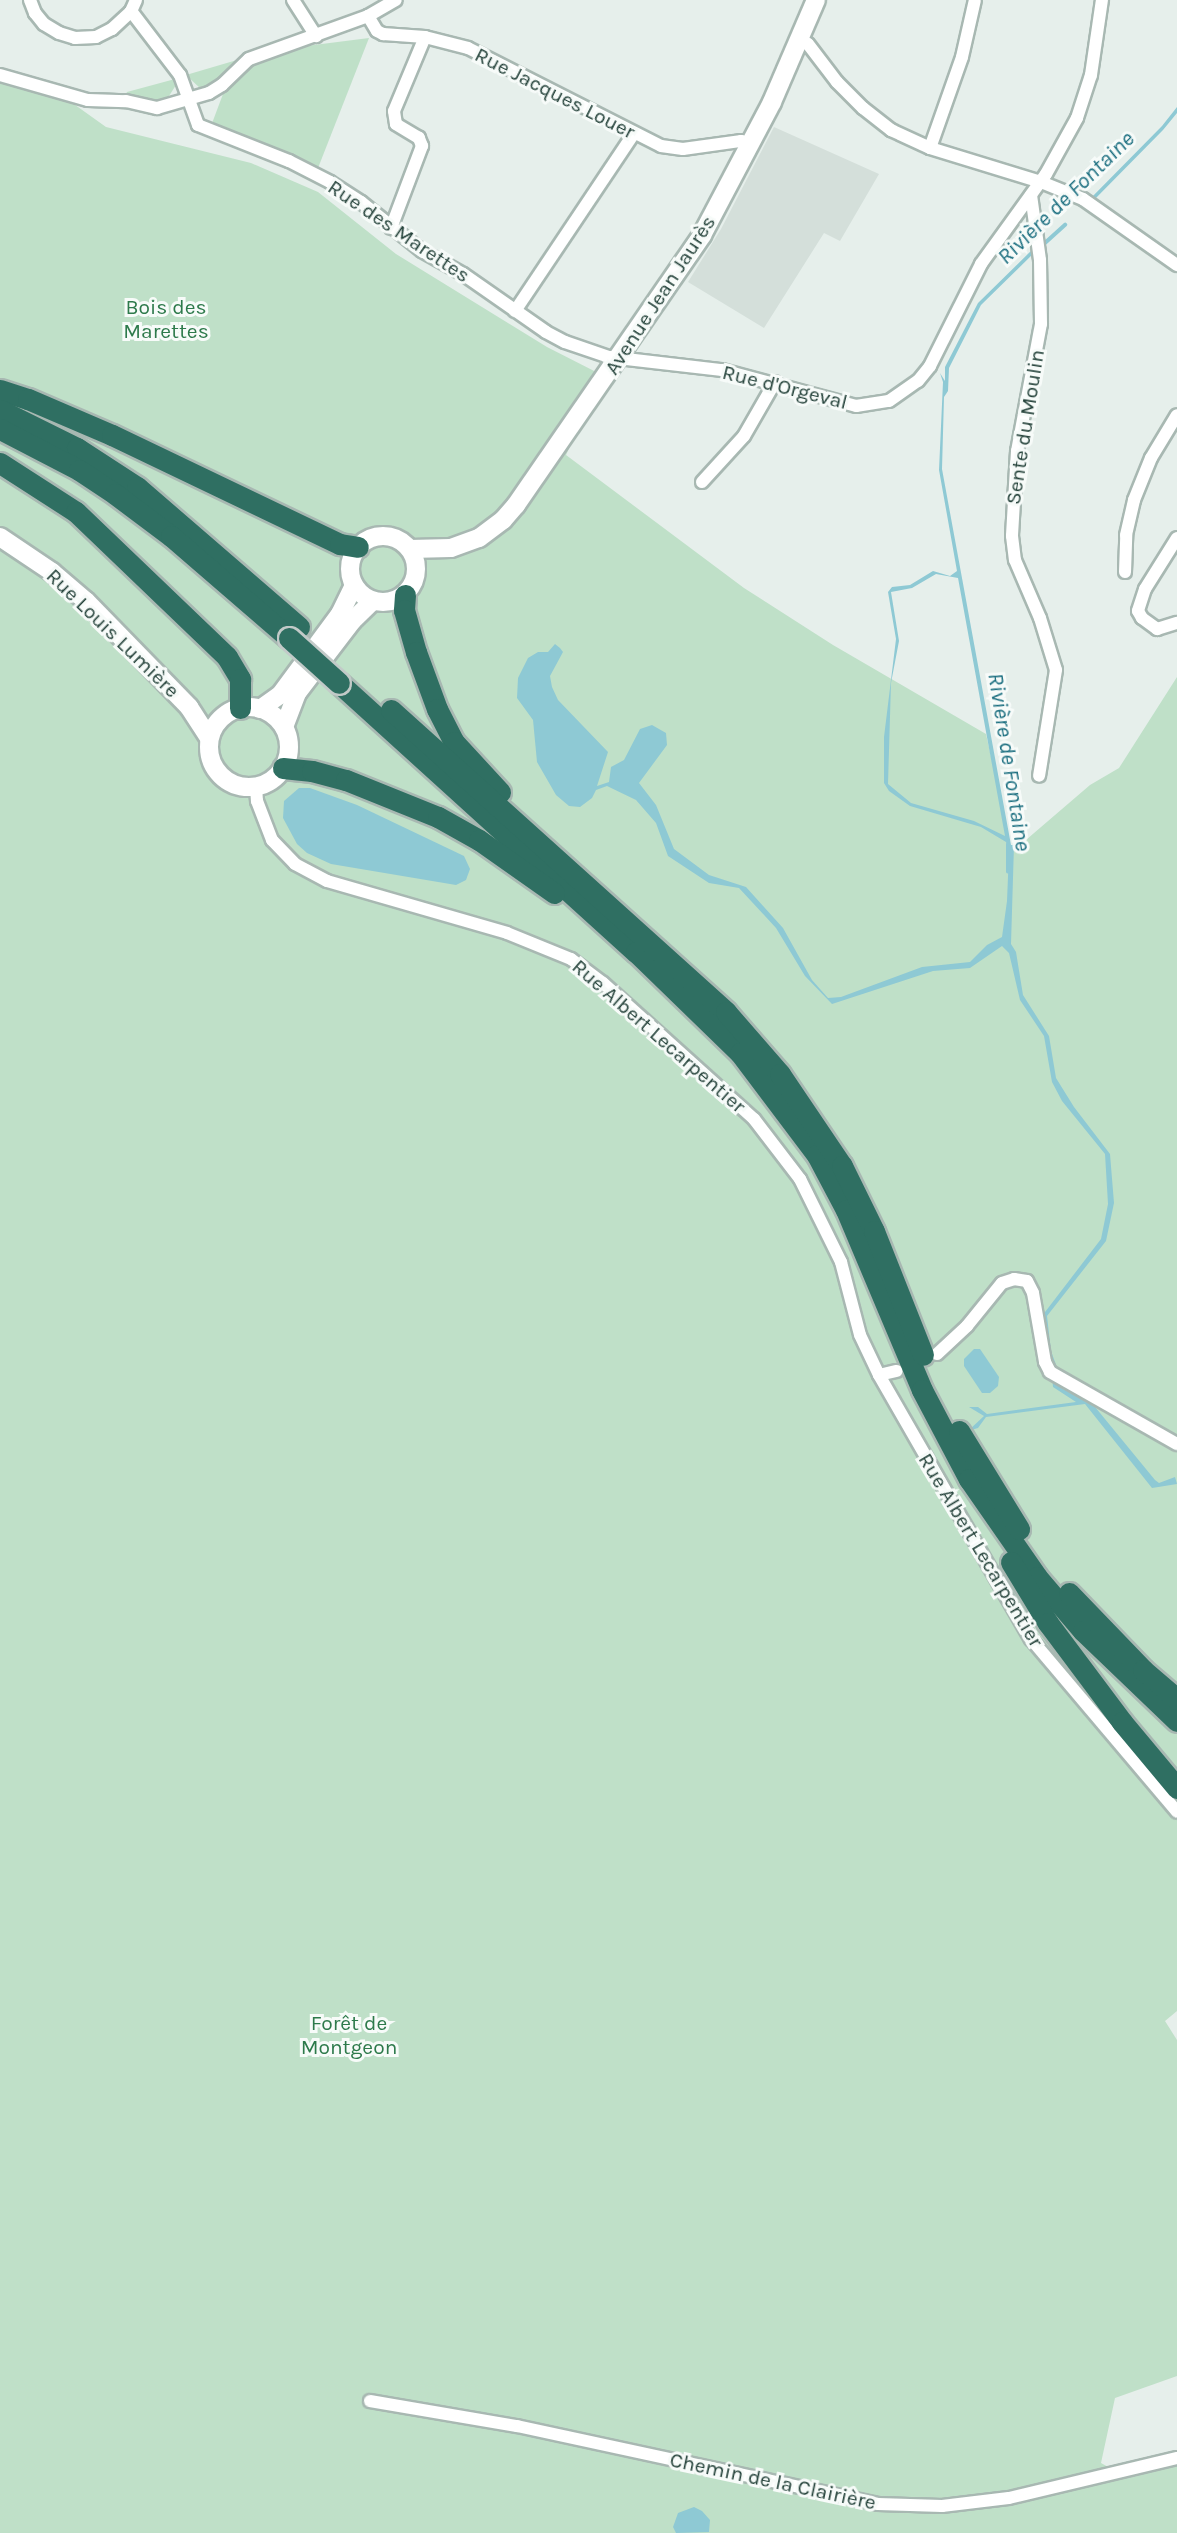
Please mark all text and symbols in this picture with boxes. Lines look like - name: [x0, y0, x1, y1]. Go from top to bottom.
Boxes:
- street label: Rue Jacques Louer: [471, 42, 639, 144]
- water label: Rivière de Fontaine: [992, 125, 1140, 271]
- street label: Rue des Marettes: [323, 174, 475, 288]
- street label: Avenue Jean Jaurès: [599, 211, 721, 379]
- park label: Bois des Marettes: [123, 294, 209, 344]
- street label: Sente du Moulin: [1000, 348, 1050, 506]
- street label: Rue d'Orgeval: [720, 359, 850, 415]
- street label: Rue Louis Lumière: [41, 563, 185, 703]
- water label: Rivière de Fontaine: [981, 671, 1037, 853]
- street label: Rue Albert Lecarpentier: [567, 954, 751, 1118]
- street label: Rue Albert Lecarpentier: [913, 1448, 1049, 1652]
- park label: Forêt de Montgeon: [301, 2010, 397, 2060]
- street label: Chemin de la Clairière: [668, 2447, 878, 2515]

